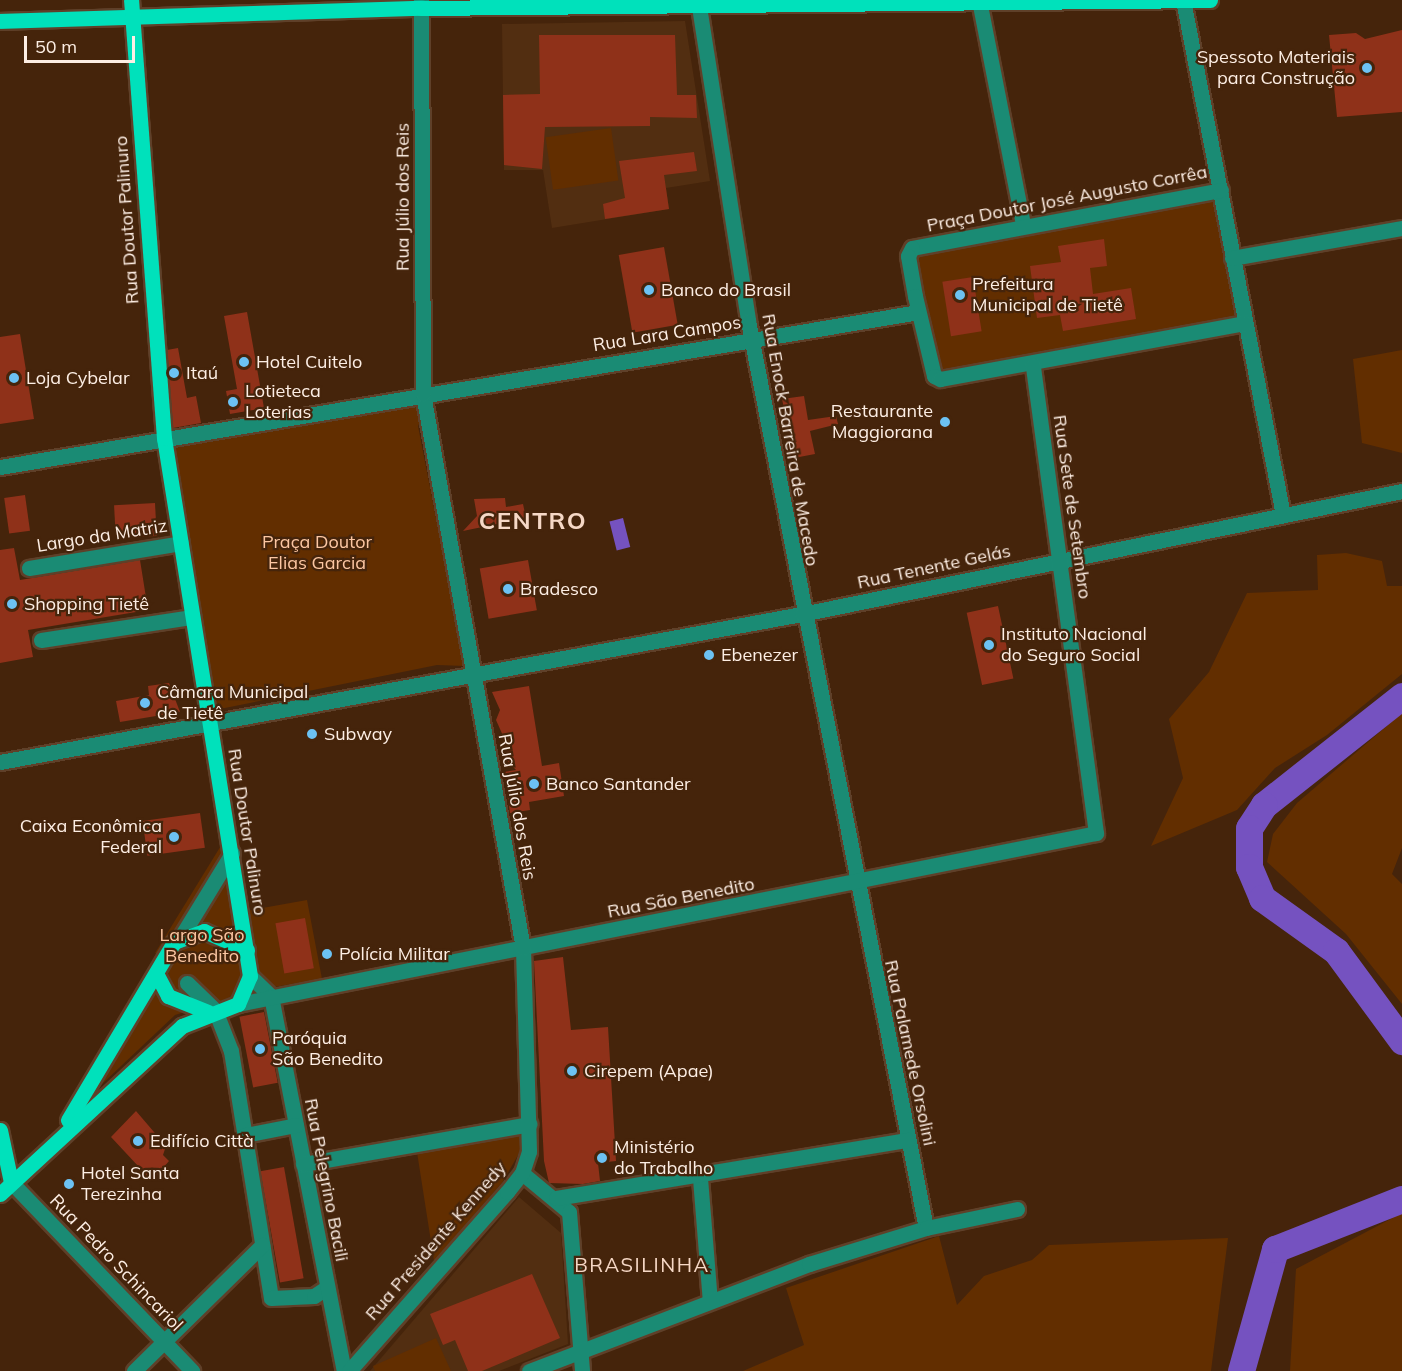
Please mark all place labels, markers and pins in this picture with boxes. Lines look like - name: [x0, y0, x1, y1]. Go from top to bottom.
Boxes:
- place label: Spessoto Materiais para Construção: [1197, 47, 1355, 90]
- marker: Spessoto Materiais para Construção: [1360, 61, 1374, 75]
- place label: Prefeitura Municipal de Tietê: [972, 274, 1123, 316]
- place label: Banco do Brasil: [661, 279, 791, 301]
- marker: Banco do Brasil: [642, 283, 656, 297]
- marker: Prefeitura Municipal de Tietê: [953, 288, 967, 302]
- place label: Hotel Cuitelo: [256, 351, 362, 373]
- marker: Hotel Cuitelo: [237, 355, 251, 369]
- place label: Itaú: [186, 362, 218, 384]
- marker: Itaú: [167, 366, 181, 380]
- place label: Loja Cybelar: [26, 367, 129, 389]
- marker: Loja Cybelar: [7, 371, 21, 385]
- place label: Lotieteca Loterias: [245, 381, 321, 424]
- marker: Lotieteca Loterias: [226, 395, 240, 409]
- place label: Restaurante Maggiorana: [831, 401, 933, 444]
- marker: Restaurante Maggiorana: [938, 415, 952, 429]
- place label: Bradesco: [520, 578, 598, 600]
- marker: Bradesco: [501, 582, 515, 596]
- place label: Shopping Tietê: [24, 593, 149, 615]
- marker: Shopping Tietê: [5, 597, 19, 611]
- place label: Instituto Nacional do Seguro Social: [1001, 624, 1147, 666]
- marker: Instituto Nacional do Seguro Social: [982, 638, 996, 652]
- place label: Ebenezer: [721, 644, 798, 666]
- marker: Ebenezer: [702, 648, 716, 662]
- place label: Câmara Municipal de Tietê: [157, 682, 308, 724]
- marker: Câmara Municipal de Tietê: [138, 696, 152, 710]
- place label: Subway: [324, 723, 392, 745]
- marker: Subway: [305, 727, 319, 741]
- place label: Banco Santander: [546, 773, 691, 795]
- marker: Banco Santander: [527, 777, 541, 791]
- place label: Caixa Econômica Federal: [20, 816, 162, 858]
- marker: Caixa Econômica Federal: [167, 830, 181, 844]
- place label: Polícia Militar: [339, 943, 450, 965]
- marker: Polícia Militar: [320, 947, 334, 961]
- place label: Paróquia São Benedito: [272, 1028, 383, 1070]
- marker: Paróquia São Benedito: [253, 1042, 267, 1056]
- place label: Cirepem (Apae): [584, 1060, 714, 1082]
- marker: Cirepem (Apae): [565, 1064, 579, 1078]
- place label: Edifício Città: [150, 1130, 254, 1152]
- marker: Edifício Città: [131, 1134, 145, 1148]
- place label: Ministério do Trabalho: [614, 1137, 713, 1180]
- marker: Ministério do Trabalho: [595, 1151, 609, 1165]
- place label: Hotel Santa Terezinha: [81, 1163, 180, 1206]
- marker: Hotel Santa Terezinha: [62, 1177, 76, 1191]

